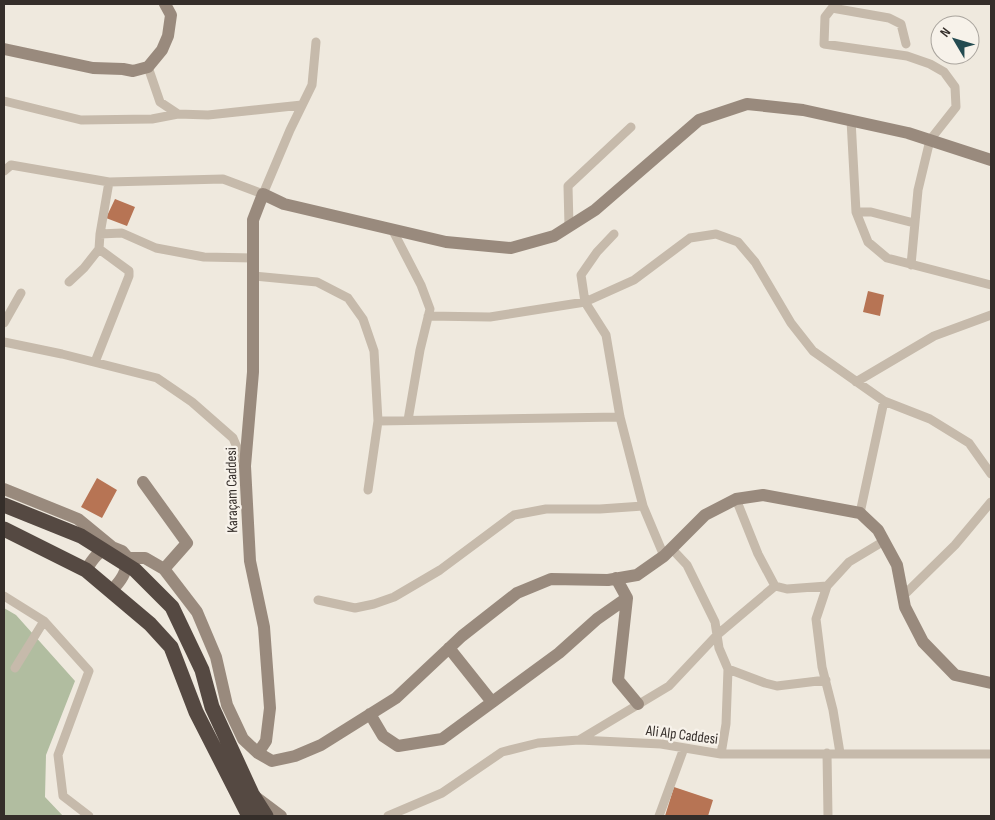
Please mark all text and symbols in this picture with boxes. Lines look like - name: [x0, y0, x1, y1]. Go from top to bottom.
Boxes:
- north arrow: [930, 15, 980, 65]
- text: N: [936, 24, 954, 40]
- street label: Karaçam Caddesi: [222, 447, 242, 533]
- street label: Ali Alp Caddesi: [644, 721, 719, 749]

